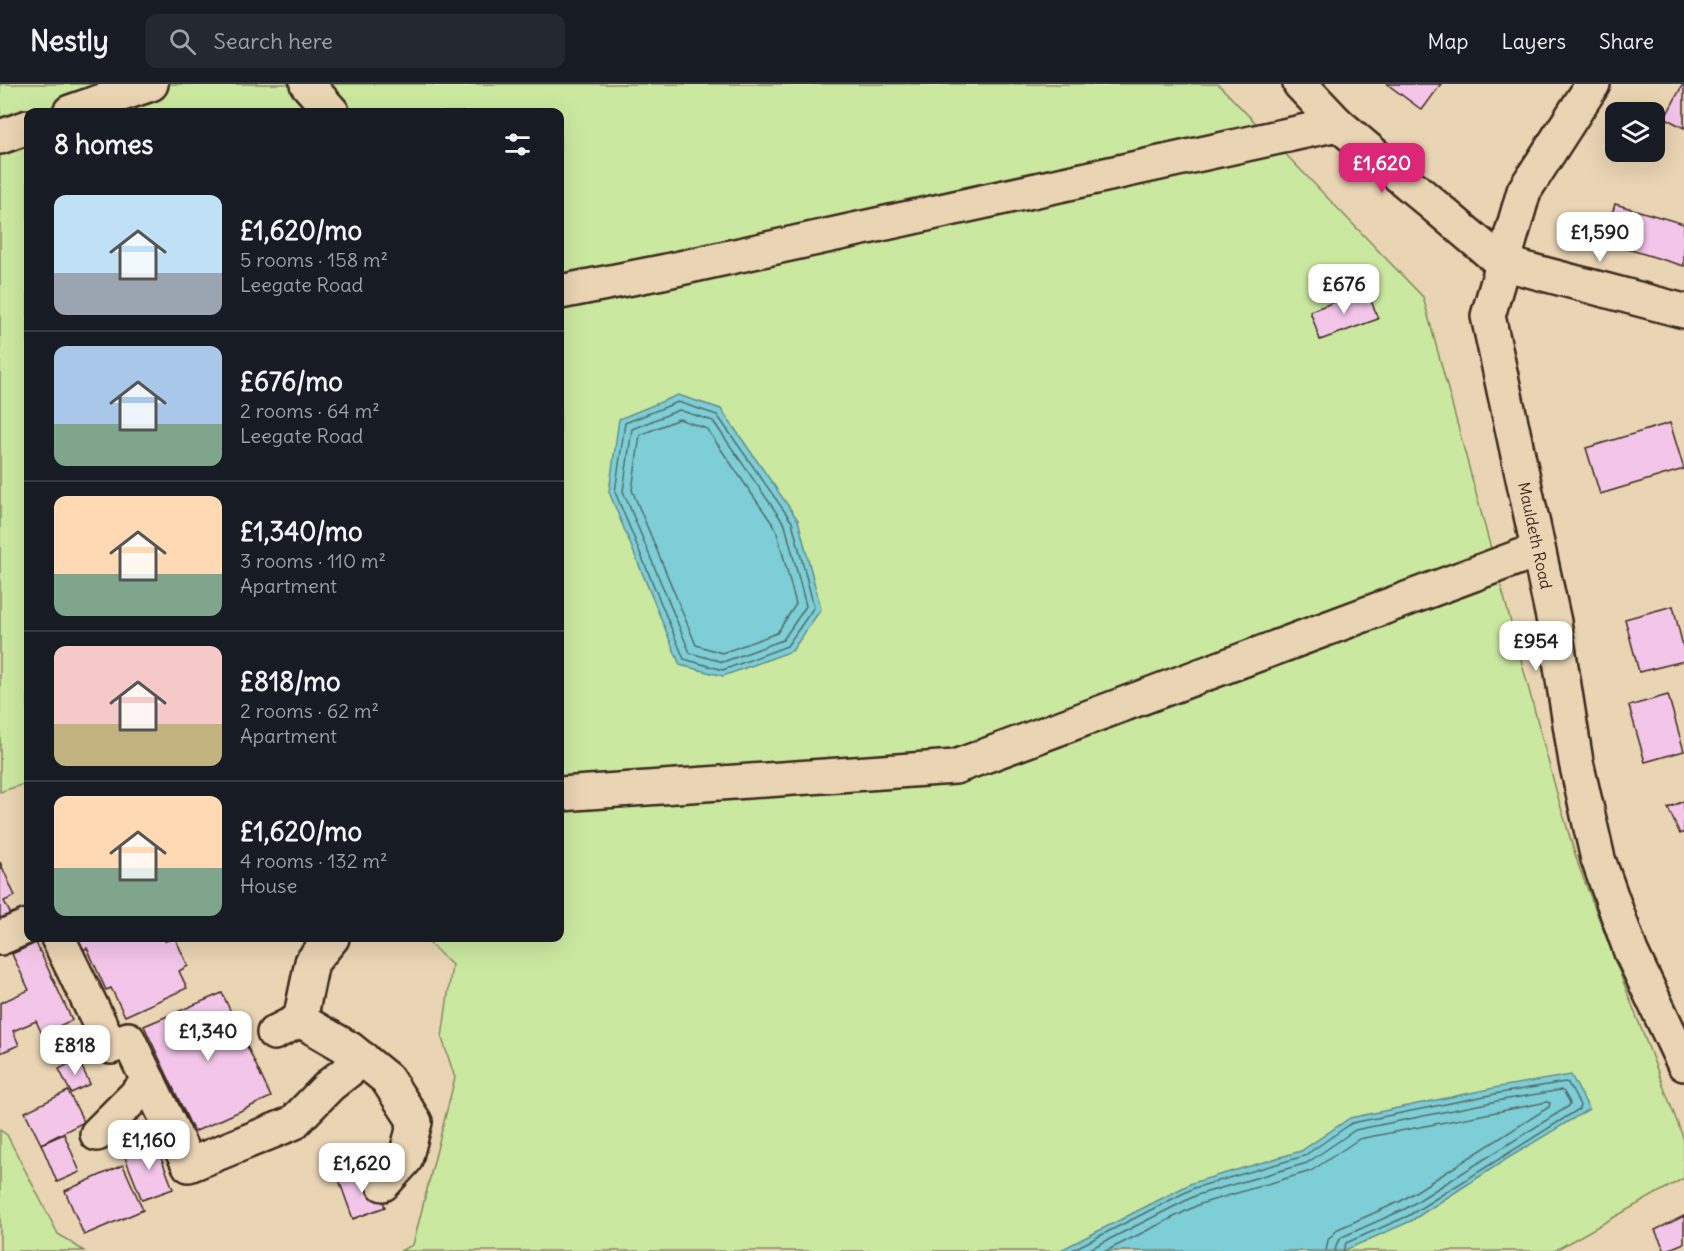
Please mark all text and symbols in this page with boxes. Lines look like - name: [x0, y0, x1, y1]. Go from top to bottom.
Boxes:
- search box: [145, 14, 565, 68]
- text: Nestly: [30, 23, 109, 59]
- icon: search: [166, 25, 199, 58]
- text: Search here: [214, 27, 333, 55]
- text: Map: [1428, 28, 1468, 55]
- text: Layers: [1501, 28, 1566, 55]
- text: Share: [1599, 28, 1654, 55]
- map controls: [1605, 102, 1665, 162]
- button: layers: [1605, 102, 1665, 162]
- text: 8 homes: [54, 128, 153, 161]
- icon: filters: [501, 128, 534, 161]
- pin: £1,620: [1333, 143, 1431, 194]
- text: £1,620: [1353, 150, 1411, 175]
- pin: £1,590: [1551, 212, 1649, 263]
- text: £1,620/mo: [240, 214, 362, 247]
- icon: home: [102, 219, 174, 291]
- text: £1,590: [1571, 219, 1629, 244]
- text: 5 rooms · 158 m²: [240, 247, 388, 272]
- pin: £676: [1308, 264, 1380, 315]
- text: £676: [1322, 271, 1366, 296]
- text: Leegate Road: [240, 272, 363, 297]
- text: £676/mo: [240, 365, 343, 398]
- icon: home: [102, 370, 174, 442]
- text: 2 rooms · 64 m²: [240, 398, 380, 423]
- text: Leegate Road: [240, 423, 363, 448]
- street label: Mauldeth Road: [1514, 480, 1557, 591]
- text: £1,340/mo: [240, 515, 363, 548]
- icon: home: [102, 520, 174, 592]
- text: 3 rooms · 110 m²: [240, 548, 386, 573]
- text: Apartment: [240, 573, 337, 598]
- pin: £954: [1500, 621, 1572, 672]
- text: £954: [1513, 628, 1559, 653]
- text: £818/mo: [240, 665, 341, 698]
- icon: home: [102, 670, 174, 742]
- text: 2 rooms · 62 m²: [240, 698, 379, 723]
- text: Apartment: [240, 723, 337, 748]
- text: £1,620/mo: [240, 815, 362, 848]
- icon: home: [102, 820, 174, 892]
- text: 4 rooms · 132 m²: [240, 848, 387, 873]
- text: House: [240, 873, 297, 898]
- pin: £1,340: [159, 1011, 257, 1062]
- text: £1,340: [179, 1018, 237, 1043]
- pin: £818: [39, 1025, 111, 1076]
- text: £818: [54, 1032, 96, 1057]
- pin: £1,160: [100, 1120, 198, 1171]
- text: £1,160: [122, 1127, 176, 1152]
- pin: £1,620: [313, 1143, 411, 1194]
- text: £1,620: [333, 1150, 391, 1175]

